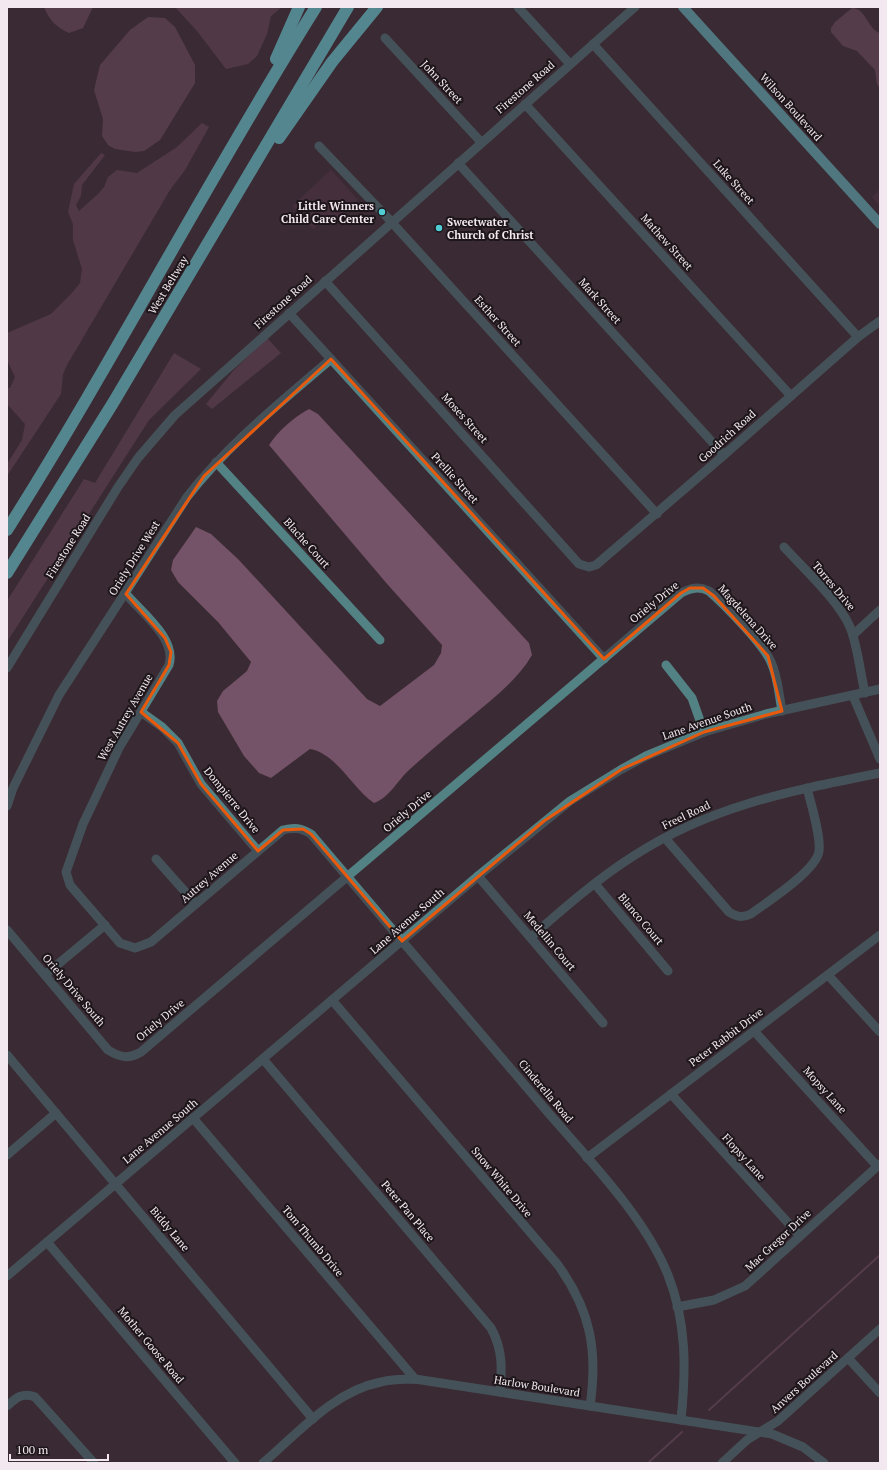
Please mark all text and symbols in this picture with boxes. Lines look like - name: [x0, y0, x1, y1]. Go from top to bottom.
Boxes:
- street label: John Street: [418, 57, 466, 107]
- street label: Firestone Road: [493, 58, 557, 116]
- street label: Wilson Boulevard: [757, 70, 825, 144]
- street label: Luke Street: [710, 157, 758, 207]
- place label: Little Winners Child Care Center: [281, 199, 374, 226]
- marker: Little Winners Child Care Center: [377, 207, 387, 217]
- street label: Mathew Street: [638, 211, 696, 273]
- place label: Sweetwater Church of Christ: [447, 215, 534, 242]
- marker: Sweetwater Church of Christ: [434, 223, 444, 233]
- street label: West Beltway: [145, 253, 191, 317]
- street label: Firestone Road: [251, 272, 315, 332]
- street label: Mark Street: [576, 275, 624, 327]
- street label: Esther Street: [472, 293, 524, 349]
- street label: Moses Street: [439, 390, 491, 446]
- street label: Goodrich Road: [695, 407, 759, 465]
- street label: Prellie Street: [428, 450, 482, 506]
- street label: Firestone Road: [43, 511, 93, 581]
- street label: Blache Court: [281, 515, 333, 571]
- street label: Oriely Drive West: [105, 518, 163, 598]
- street label: Torres Drive: [809, 559, 859, 614]
- street label: Oriely Drive: [627, 578, 682, 626]
- street label: Magdelena Drive: [715, 582, 781, 653]
- street label: West Autrey Avenue: [94, 671, 156, 763]
- street label: Lane Avenue South: [660, 699, 754, 743]
- street label: Dompierre Drive: [201, 764, 263, 836]
- street label: Oriely Drive: [380, 786, 434, 835]
- street label: Freel Road: [660, 798, 712, 832]
- street label: Autrey Avenue: [177, 848, 241, 906]
- street label: Lane Avenue South: [367, 885, 447, 957]
- street label: Blanco Court: [615, 890, 667, 948]
- street label: Medellin Court: [521, 908, 579, 974]
- street label: Oriely Drive South: [40, 951, 109, 1030]
- street label: Oriely Drive: [133, 995, 187, 1044]
- street label: Peter Rabbit Drive: [686, 1004, 766, 1069]
- street label: Cinderella Road: [516, 1057, 576, 1125]
- street label: Mopsy Lane: [800, 1064, 850, 1117]
- street label: Lane Avenue South: [120, 1095, 201, 1166]
- street label: Flopsy Lane: [719, 1131, 769, 1184]
- street label: Snow White Drive: [468, 1144, 536, 1220]
- street label: Peter Pan Place: [378, 1178, 438, 1245]
- street label: Tom Thumb Drive: [279, 1203, 347, 1280]
- street label: Biddy Lane: [147, 1204, 193, 1255]
- street label: Mac Gregor Drive: [742, 1206, 814, 1274]
- street label: Mother Goose Road: [115, 1304, 187, 1386]
- street label: Anvers Boulevard: [767, 1348, 841, 1416]
- street label: Harlow Boulevard: [493, 1372, 581, 1400]
- scale bar: [10, 1436, 108, 1462]
- text: 100 m: [16, 1442, 49, 1457]

